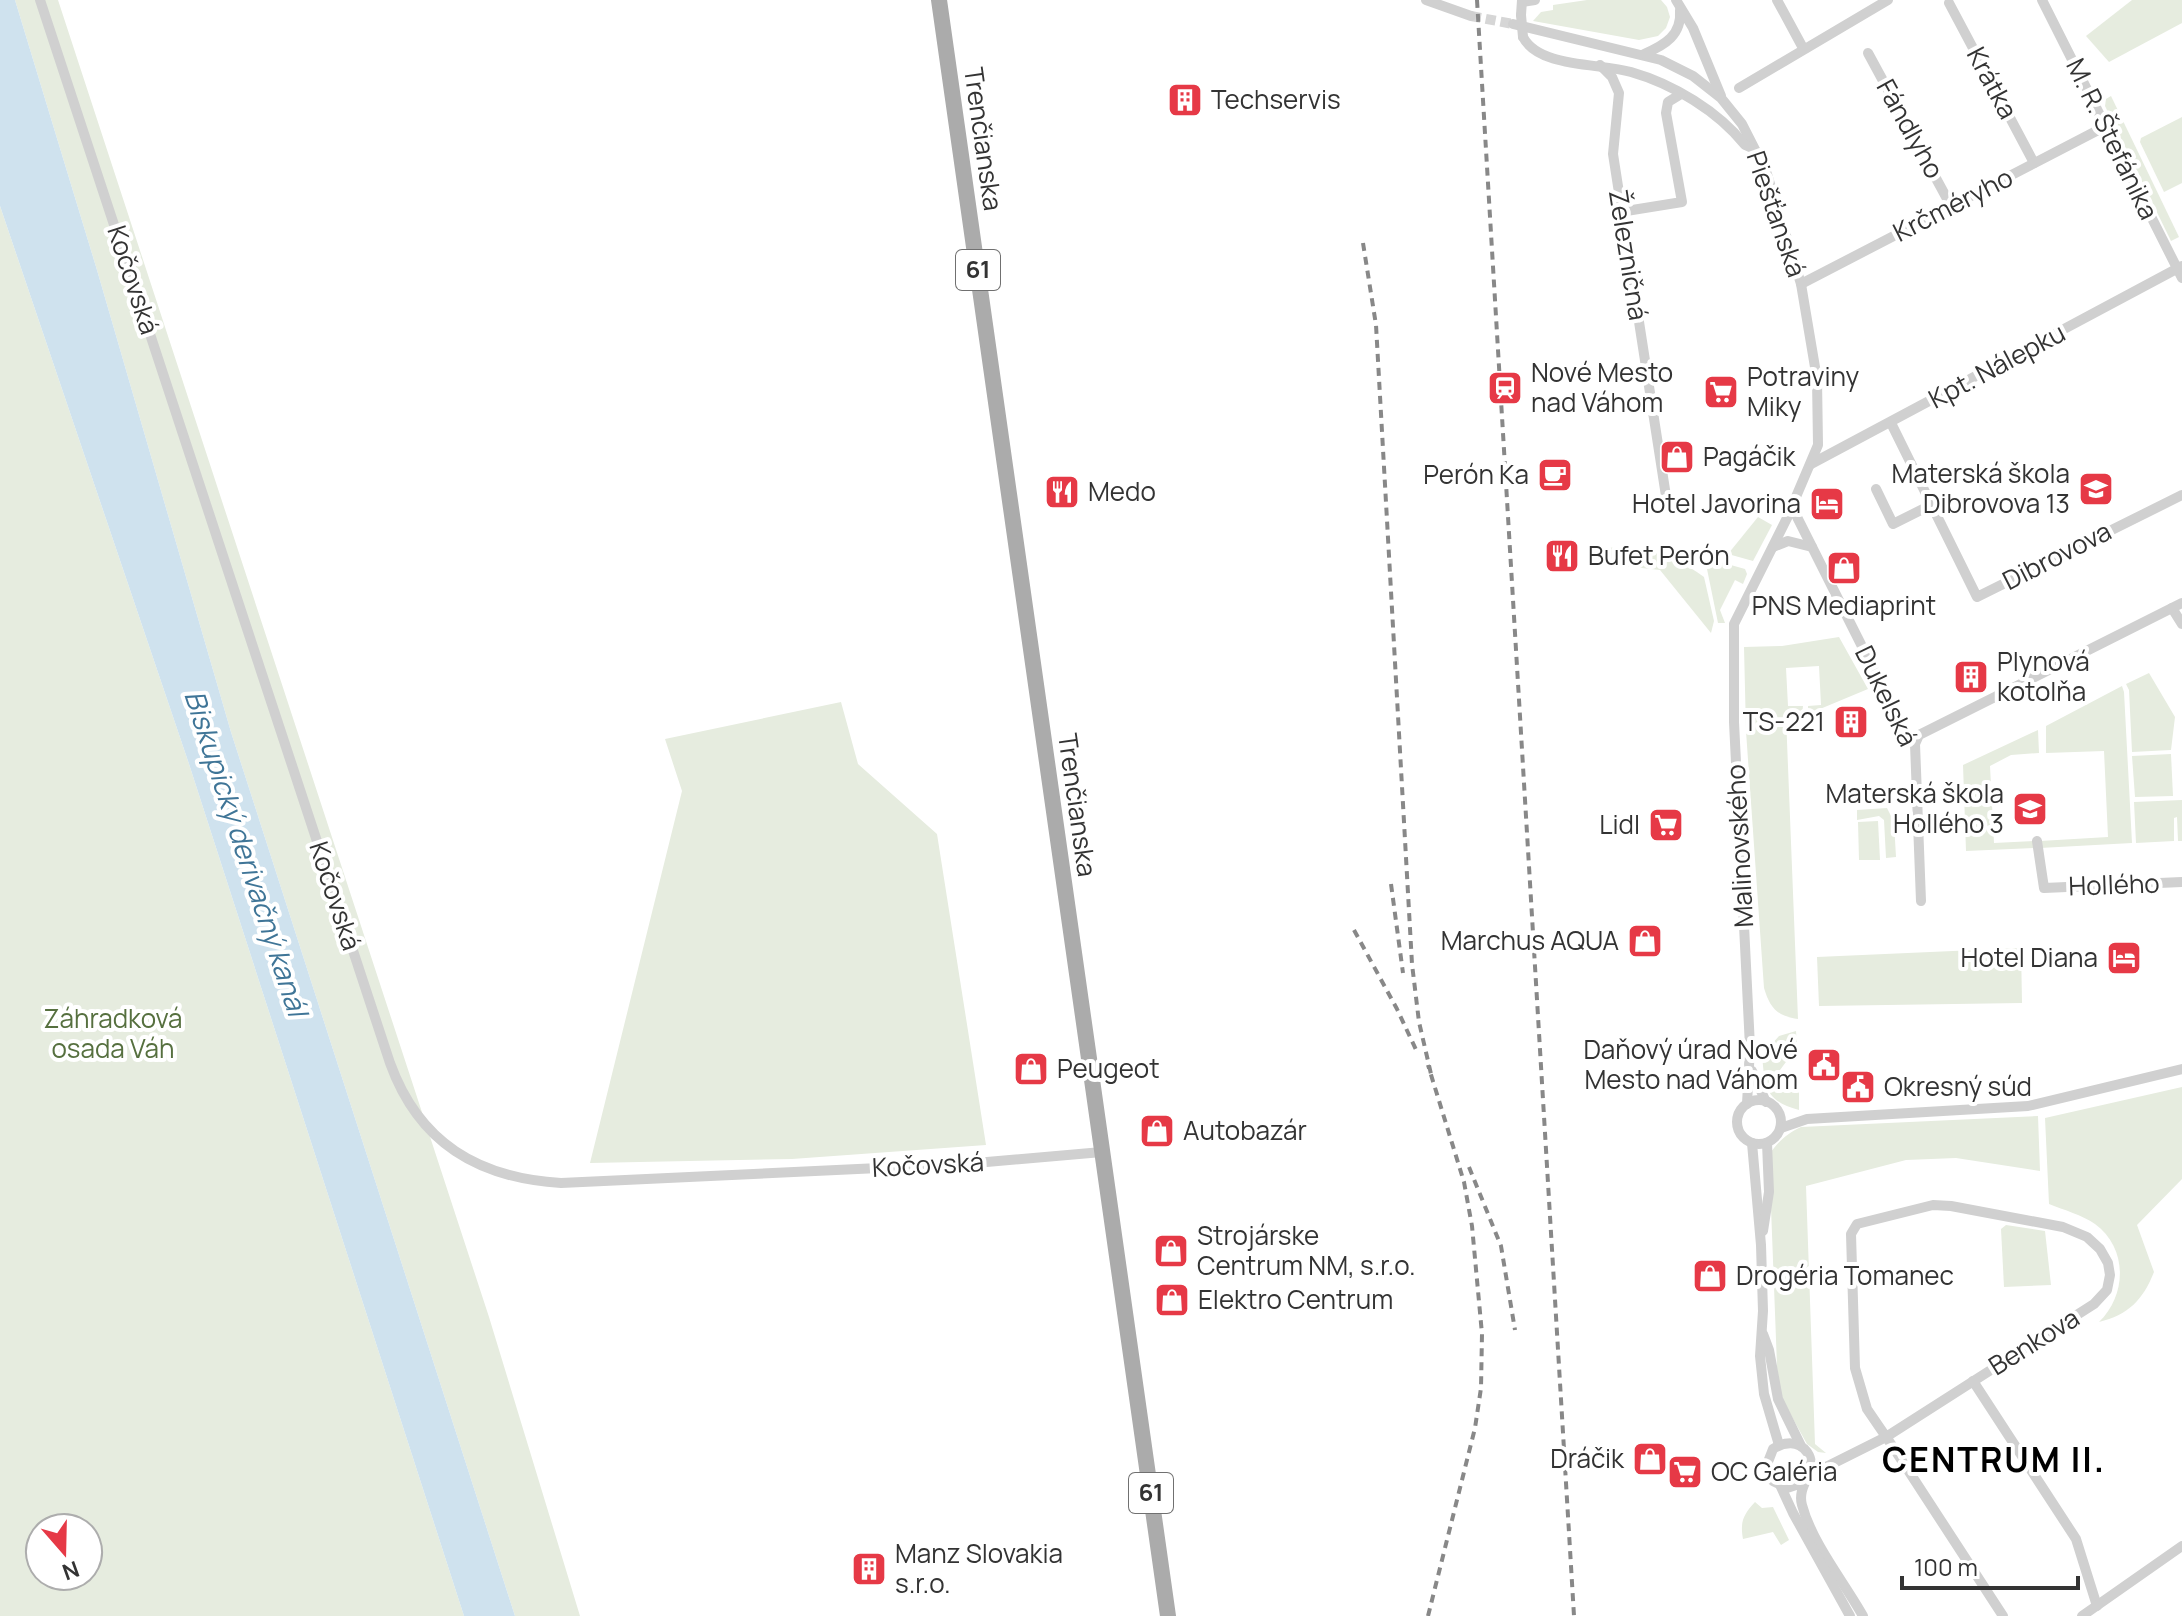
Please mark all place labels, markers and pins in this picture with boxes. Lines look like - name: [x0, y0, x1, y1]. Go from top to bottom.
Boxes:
- building icon: Techservis: [1166, 81, 1204, 119]
- place label: Techservis: [1211, 81, 1341, 117]
- place label: Nové Mesto nad Váhom: [1531, 354, 1673, 420]
- place label: Potraviny Miky: [1747, 358, 1859, 424]
- station icon: Nové Mesto nad Váhom: [1486, 369, 1524, 407]
- supermarket icon: Potraviny Miky: [1702, 373, 1740, 411]
- shop icon: Pagáčik: [1658, 438, 1696, 476]
- place label: Pagáčik: [1703, 438, 1796, 474]
- place label: Materská škola Dibrovova 13: [1891, 455, 2070, 521]
- place label: Perón Ka: [1423, 456, 1529, 492]
- cafe icon: Perón Ka: [1536, 456, 1574, 494]
- school or university icon: Materská škola Dibrovova 13: [2077, 470, 2115, 508]
- restaurant icon: Medo: [1043, 473, 1081, 511]
- place label: Medo: [1088, 473, 1156, 509]
- place label: Hotel Javorina: [1632, 485, 1801, 521]
- hotel icon: Hotel Javorina: [1808, 485, 1846, 523]
- restaurant icon: Bufet Perón: [1543, 537, 1581, 575]
- place label: Bufet Perón: [1588, 537, 1730, 573]
- shop icon: PNS Mediaprint: [1825, 549, 1863, 587]
- place label: PNS Mediaprint: [1752, 587, 1936, 623]
- place label: Plynová kotolňa: [1997, 643, 2090, 709]
- building icon: Plynová kotolňa: [1952, 658, 1990, 696]
- place label: TS-221: [1743, 703, 1825, 739]
- building icon: TS-221: [1832, 703, 1870, 741]
- place label: Materská škola Hollého 3: [1825, 775, 2004, 841]
- school or university icon: Materská škola Hollého 3: [2011, 790, 2049, 828]
- place label: Lidl: [1599, 806, 1640, 842]
- supermarket icon: Lidl: [1647, 806, 1685, 844]
- place label: Marchus AQUA: [1441, 922, 1619, 958]
- shop icon: Marchus AQUA: [1626, 922, 1664, 960]
- place label: Hotel Diana: [1961, 939, 2098, 975]
- hotel icon: Hotel Diana: [2105, 939, 2143, 977]
- place label: Daňový úrad Nové Mesto nad Váhom: [1583, 1031, 1798, 1097]
- public building icon: Daňový úrad Nové Mesto nad Váhom: [1805, 1046, 1843, 1084]
- shop icon: Peugeot: [1012, 1050, 1050, 1088]
- place label: Peugeot: [1057, 1050, 1160, 1086]
- public building icon: Okresný súd: [1839, 1068, 1877, 1106]
- place label: Okresný súd: [1884, 1068, 2032, 1104]
- shop icon: Autobazár: [1138, 1112, 1176, 1150]
- place label: Autobazár: [1183, 1112, 1307, 1148]
- place label: Strojárske Centrum NM, s.r.o.: [1197, 1217, 1416, 1283]
- shop icon: Strojárske Centrum NM, s.r.o.: [1152, 1232, 1190, 1270]
- shop icon: Drogéria Tomanec: [1691, 1257, 1729, 1295]
- place label: Drogéria Tomanec: [1736, 1257, 1954, 1293]
- shop icon: Elektro Centrum: [1153, 1281, 1191, 1319]
- place label: Elektro Centrum: [1198, 1281, 1393, 1317]
- place label: Dráčik: [1550, 1440, 1625, 1476]
- shop icon: Dráčik: [1631, 1440, 1669, 1478]
- supermarket icon: OC Galéria: [1666, 1453, 1704, 1491]
- place label: OC Galéria: [1711, 1453, 1838, 1489]
- place label: Manz Slovakia s.r.o.: [895, 1535, 1063, 1601]
- building icon: Manz Slovakia s.r.o.: [850, 1550, 888, 1588]

